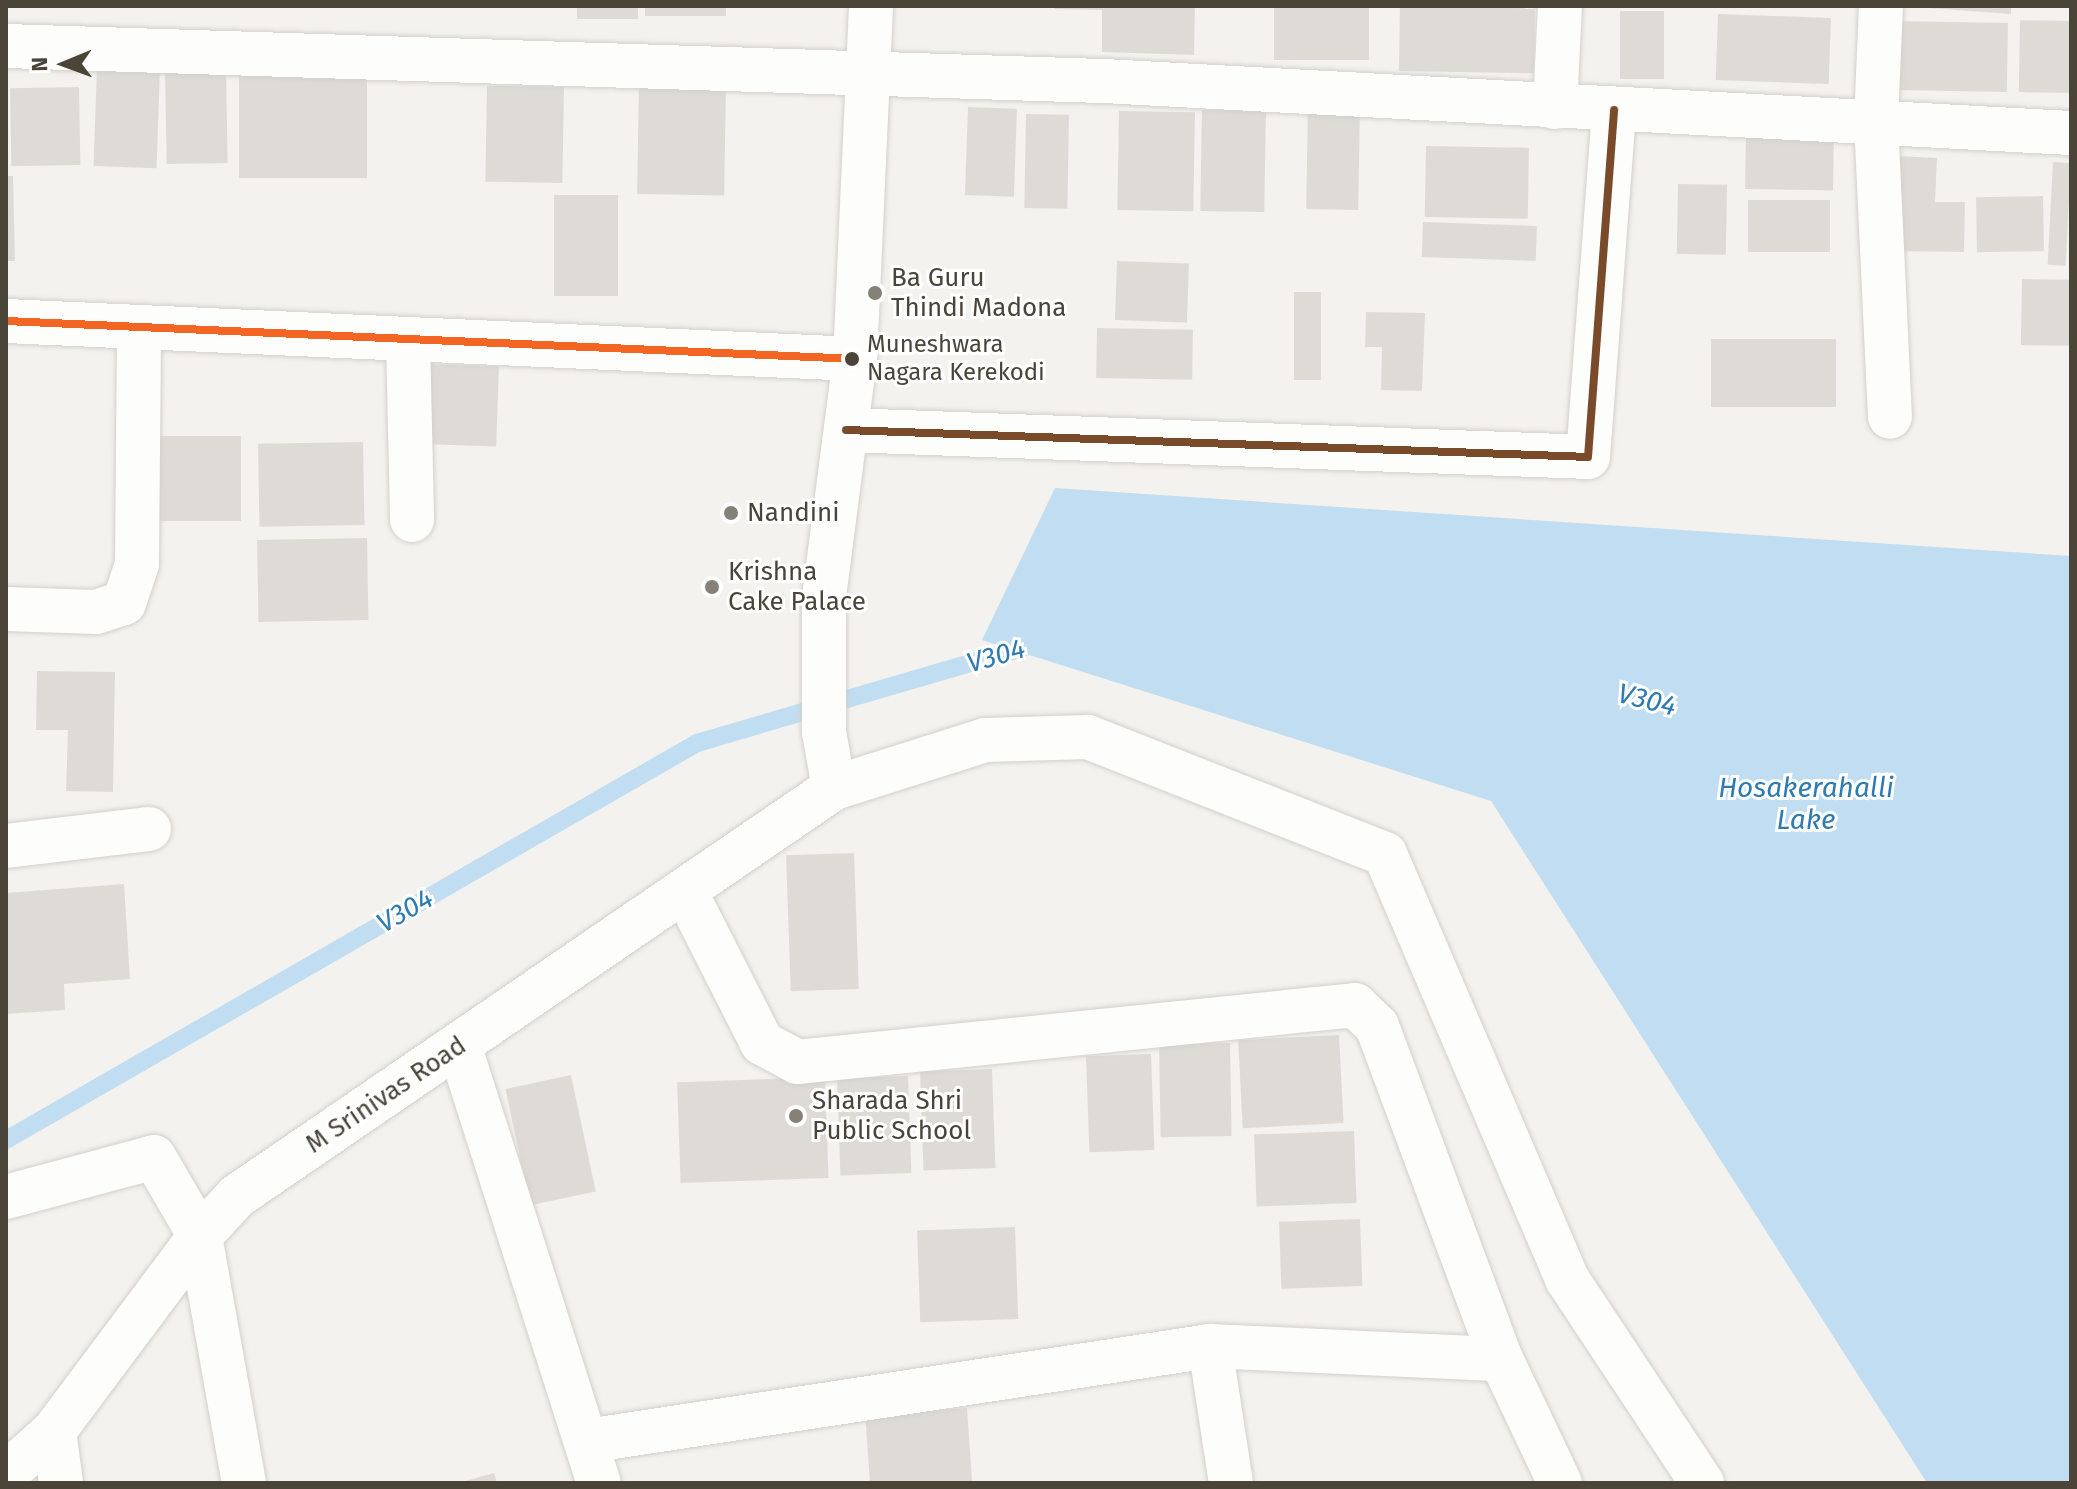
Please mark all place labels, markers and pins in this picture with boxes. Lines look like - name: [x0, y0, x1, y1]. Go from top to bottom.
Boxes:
- place label: Ba Guru Thindi Madona: [891, 262, 1066, 324]
- marker: Ba Guru Thindi Madona: [866, 284, 884, 302]
- place label: Muneshwara Nagara Kerekodi: [867, 331, 1045, 387]
- marker: Muneshwara Nagara Kerekodi: [844, 351, 860, 367]
- place label: Nandini: [747, 497, 840, 529]
- marker: Nandini: [722, 504, 740, 522]
- place label: Krishna Cake Palace: [728, 556, 866, 618]
- marker: Krishna Cake Palace: [703, 578, 721, 596]
- place label: Sharada Shri Public School: [812, 1085, 971, 1146]
- marker: Sharada Shri Public School: [787, 1107, 805, 1125]

